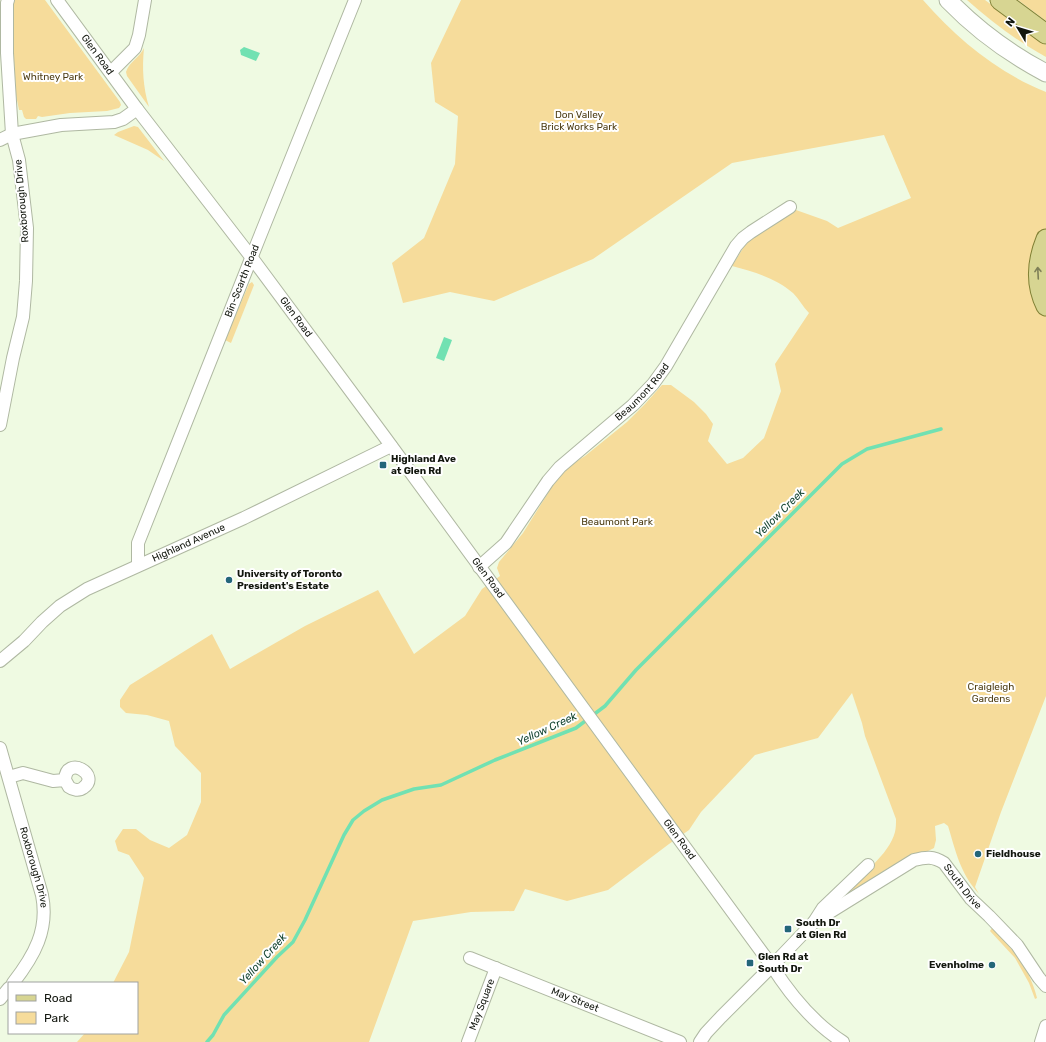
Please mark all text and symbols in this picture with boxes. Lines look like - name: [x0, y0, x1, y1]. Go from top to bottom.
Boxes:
- north arrow: [998, 8, 1038, 48]
- text: N: [1003, 15, 1018, 29]
- street label: Glen Road: [78, 32, 116, 77]
- park label: Whitney Park: [23, 71, 84, 83]
- park label: Don Valley Brick Works Park: [541, 109, 618, 133]
- street label: Roxborough Drive: [12, 159, 32, 243]
- street label: Bin-Scarth Road: [222, 243, 262, 319]
- one-way arrow: [1035, 267, 1042, 280]
- street label: Glen Road: [277, 295, 315, 340]
- street label: Beaumont Road: [613, 361, 672, 424]
- place label: Highland Ave at Glen Rd: [391, 453, 456, 477]
- marker: Highland Ave at Glen Rd: [378, 460, 388, 470]
- water label: Yellow Creek: [753, 485, 808, 540]
- park label: Beaumont Park: [581, 516, 654, 528]
- street label: Highland Avenue: [150, 521, 227, 565]
- street label: Glen Road: [469, 555, 507, 601]
- place label: University of Toronto President's Estate: [237, 568, 342, 592]
- marker: University of Toronto President's Estate: [224, 575, 234, 585]
- park label: Craigleigh Gardens: [968, 681, 1014, 705]
- water label: Yellow Creek: [515, 709, 579, 749]
- street label: Glen Road: [661, 817, 698, 862]
- street label: Roxborough Drive: [17, 826, 50, 909]
- place label: Fieldhouse: [986, 848, 1041, 860]
- marker: Fieldhouse: [973, 849, 983, 859]
- street label: South Drive: [941, 862, 984, 912]
- place label: South Dr at Glen Rd: [796, 917, 846, 941]
- marker: South Dr at Glen Rd: [783, 924, 793, 934]
- water label: Yellow Creek: [237, 930, 290, 987]
- place label: Glen Rd at South Dr: [758, 951, 809, 975]
- marker: Glen Rd at South Dr: [745, 958, 755, 968]
- place label: Evenholme: [929, 959, 984, 971]
- marker: Evenholme: [987, 960, 997, 970]
- street label: May Square: [467, 977, 497, 1032]
- legend: [8, 982, 138, 1034]
- street label: May Street: [549, 985, 600, 1015]
- text: Road: [44, 991, 72, 1005]
- text: Park: [44, 1011, 70, 1025]

